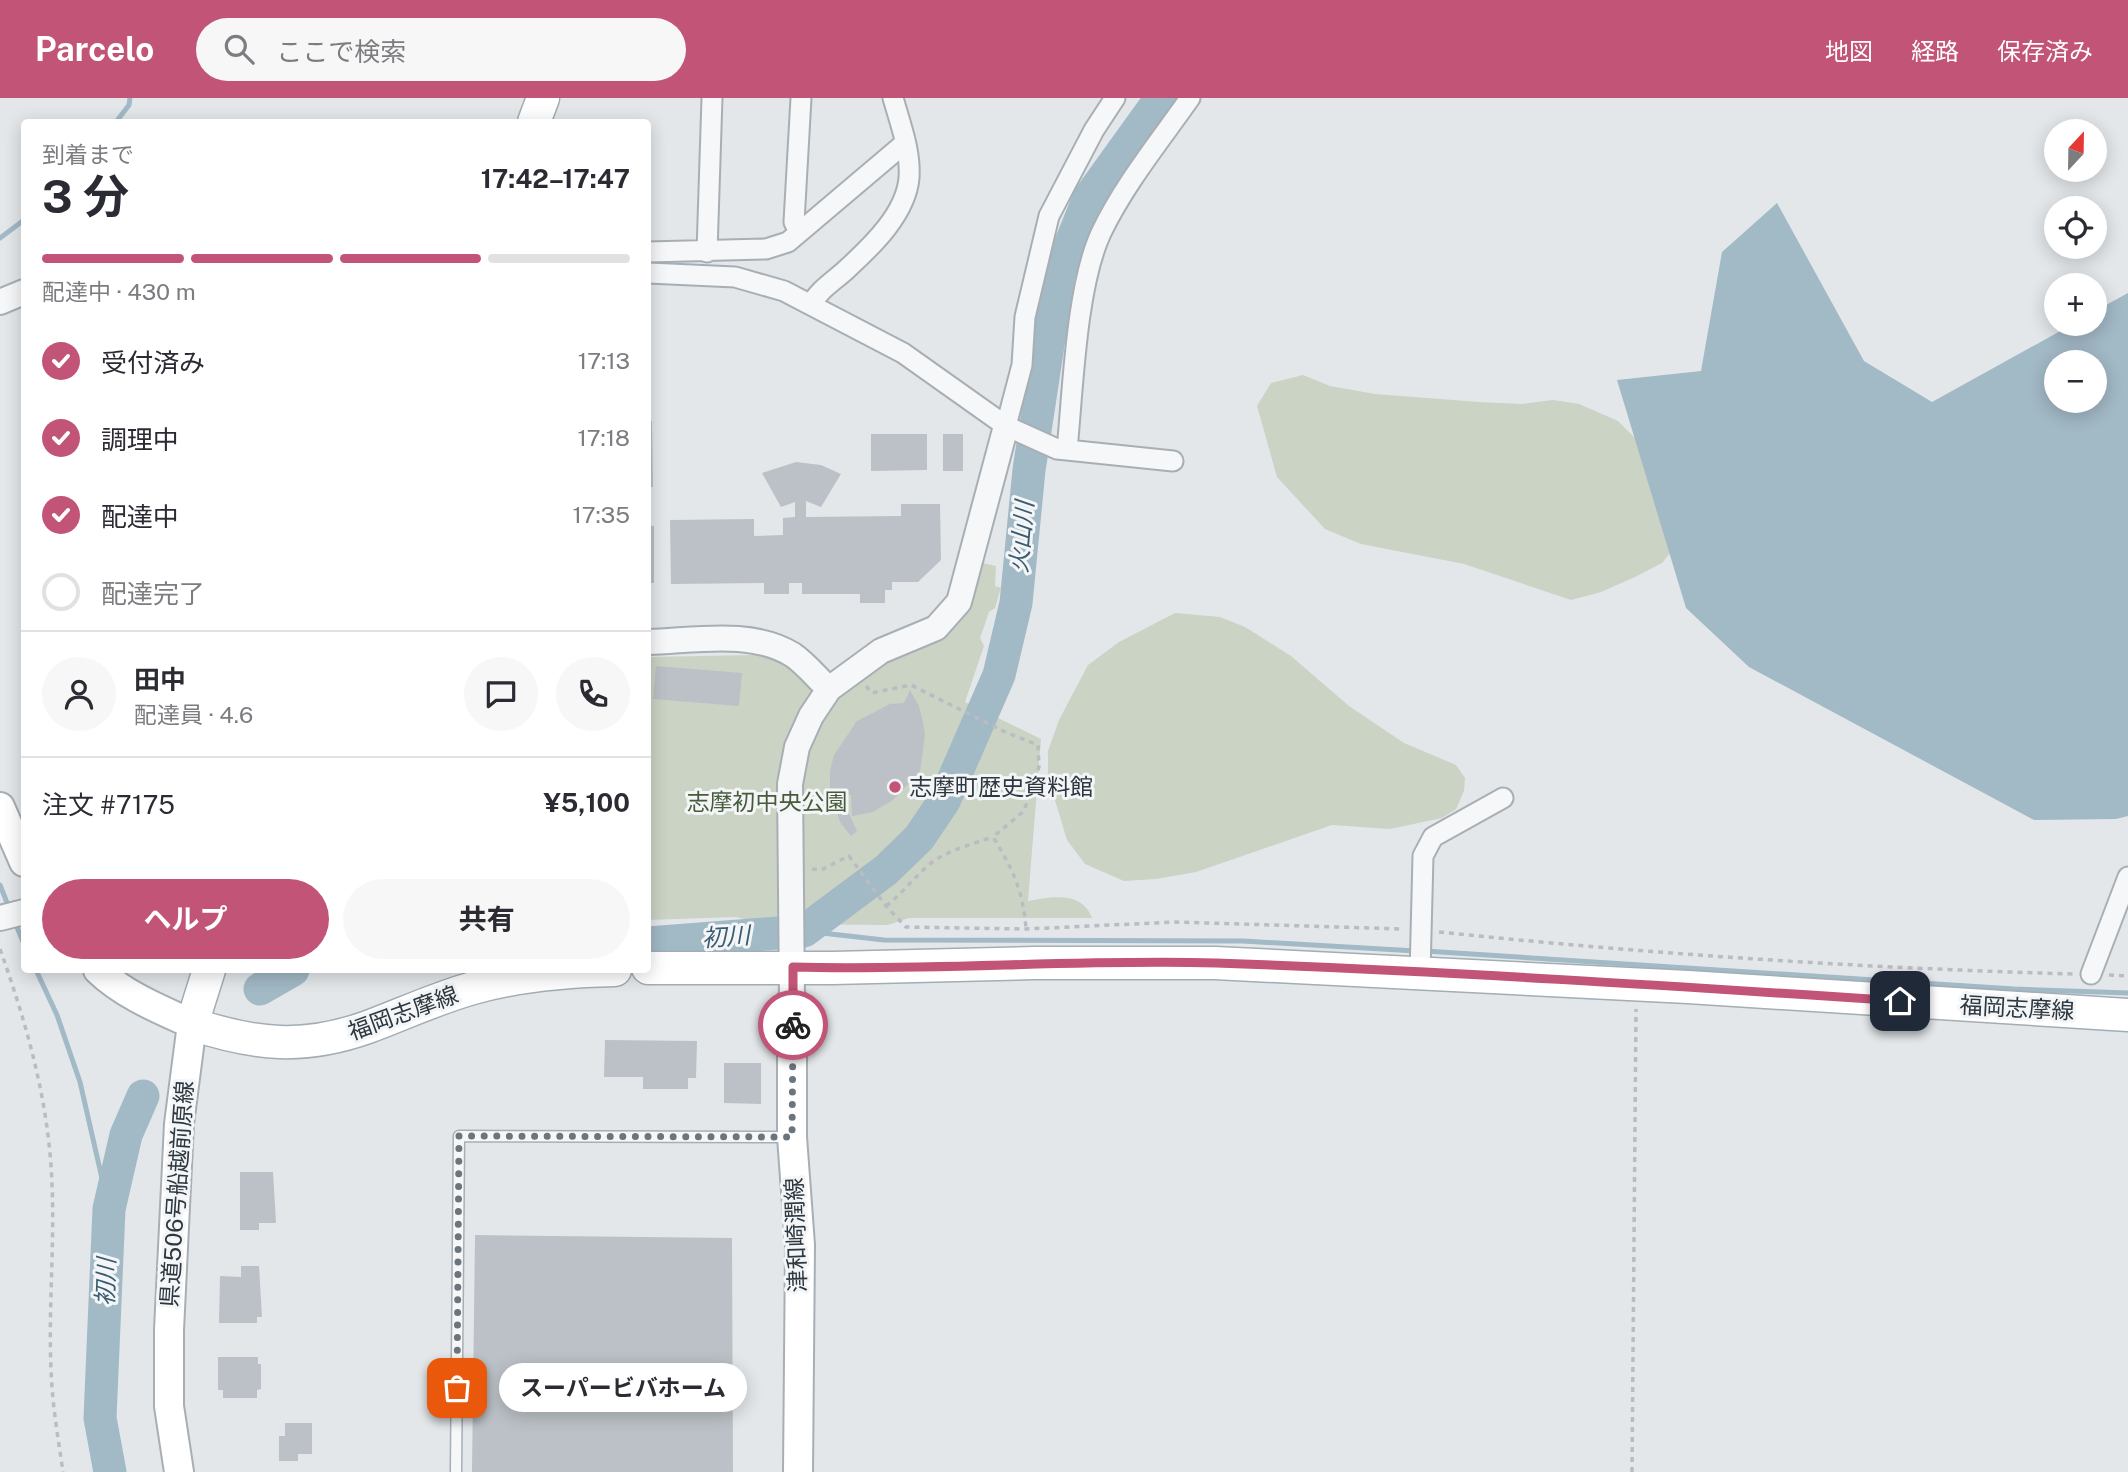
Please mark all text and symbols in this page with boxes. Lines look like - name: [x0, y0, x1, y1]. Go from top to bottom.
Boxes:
- search box: [196, 18, 686, 81]
- text: Parcelo: [35, 30, 154, 68]
- icon: search: [220, 30, 258, 68]
- text: ここで検索: [276, 36, 406, 67]
- text: 地図: [1825, 37, 1873, 65]
- text: 経路: [1911, 37, 1959, 65]
- text: 保存済み: [1997, 37, 2093, 65]
- north arrow: [2044, 119, 2107, 182]
- map controls: [2044, 119, 2107, 413]
- text: 到着まで: [42, 141, 134, 168]
- text: 17:42–17:47: [481, 163, 630, 194]
- text: 3 分: [42, 169, 129, 223]
- button: locate: [2044, 196, 2107, 259]
- button: +: [2044, 273, 2107, 336]
- text: 配達中 · 430 m: [42, 278, 196, 305]
- icon: check: [42, 342, 80, 380]
- text: 受付済み: [101, 347, 205, 378]
- text: 17:13: [578, 347, 630, 374]
- button: −: [2044, 350, 2107, 413]
- icon: check: [42, 419, 80, 457]
- text: 調理中: [101, 424, 179, 455]
- text: 17:18: [577, 424, 630, 451]
- icon: check: [42, 496, 80, 534]
- water label: 火山川: [1004, 497, 1038, 574]
- text: 配達中: [101, 501, 179, 532]
- text: 17:35: [572, 501, 630, 528]
- text: 配達完了: [101, 578, 205, 609]
- button: person: [42, 657, 116, 731]
- button: chat: [464, 657, 538, 731]
- button: phone: [556, 657, 630, 731]
- text: 田中: [134, 664, 186, 695]
- text: 配達員 · 4.6: [134, 701, 253, 728]
- place label: 志摩町歴史資料館: [909, 773, 1093, 800]
- marker: 志摩町歴史資料館: [887, 779, 903, 795]
- text: ¥5,100: [544, 787, 630, 818]
- park label: 志摩初中央公園: [687, 788, 848, 815]
- text: 注文 #7175: [42, 789, 175, 820]
- button: ヘルプ: [42, 879, 329, 959]
- button: 共有: [343, 879, 630, 959]
- water label: 初川: [701, 920, 754, 952]
- pin: [1870, 971, 1930, 1031]
- street label: 福岡志摩線: [344, 980, 461, 1045]
- icon: home: [1881, 982, 1919, 1020]
- courier: [758, 990, 828, 1060]
- street label: 福岡志摩線: [1959, 991, 2075, 1024]
- icon: bike: [774, 1006, 812, 1044]
- street label: 県道506号船越前原線: [155, 1080, 198, 1308]
- street label: 津和崎潤線: [780, 1177, 811, 1293]
- water label: 初川: [90, 1254, 120, 1306]
- pin: [427, 1358, 487, 1418]
- callout: スーパービバホーム: [499, 1364, 748, 1412]
- icon: bag: [438, 1369, 476, 1407]
- text: スーパービバホーム: [520, 1374, 726, 1401]

